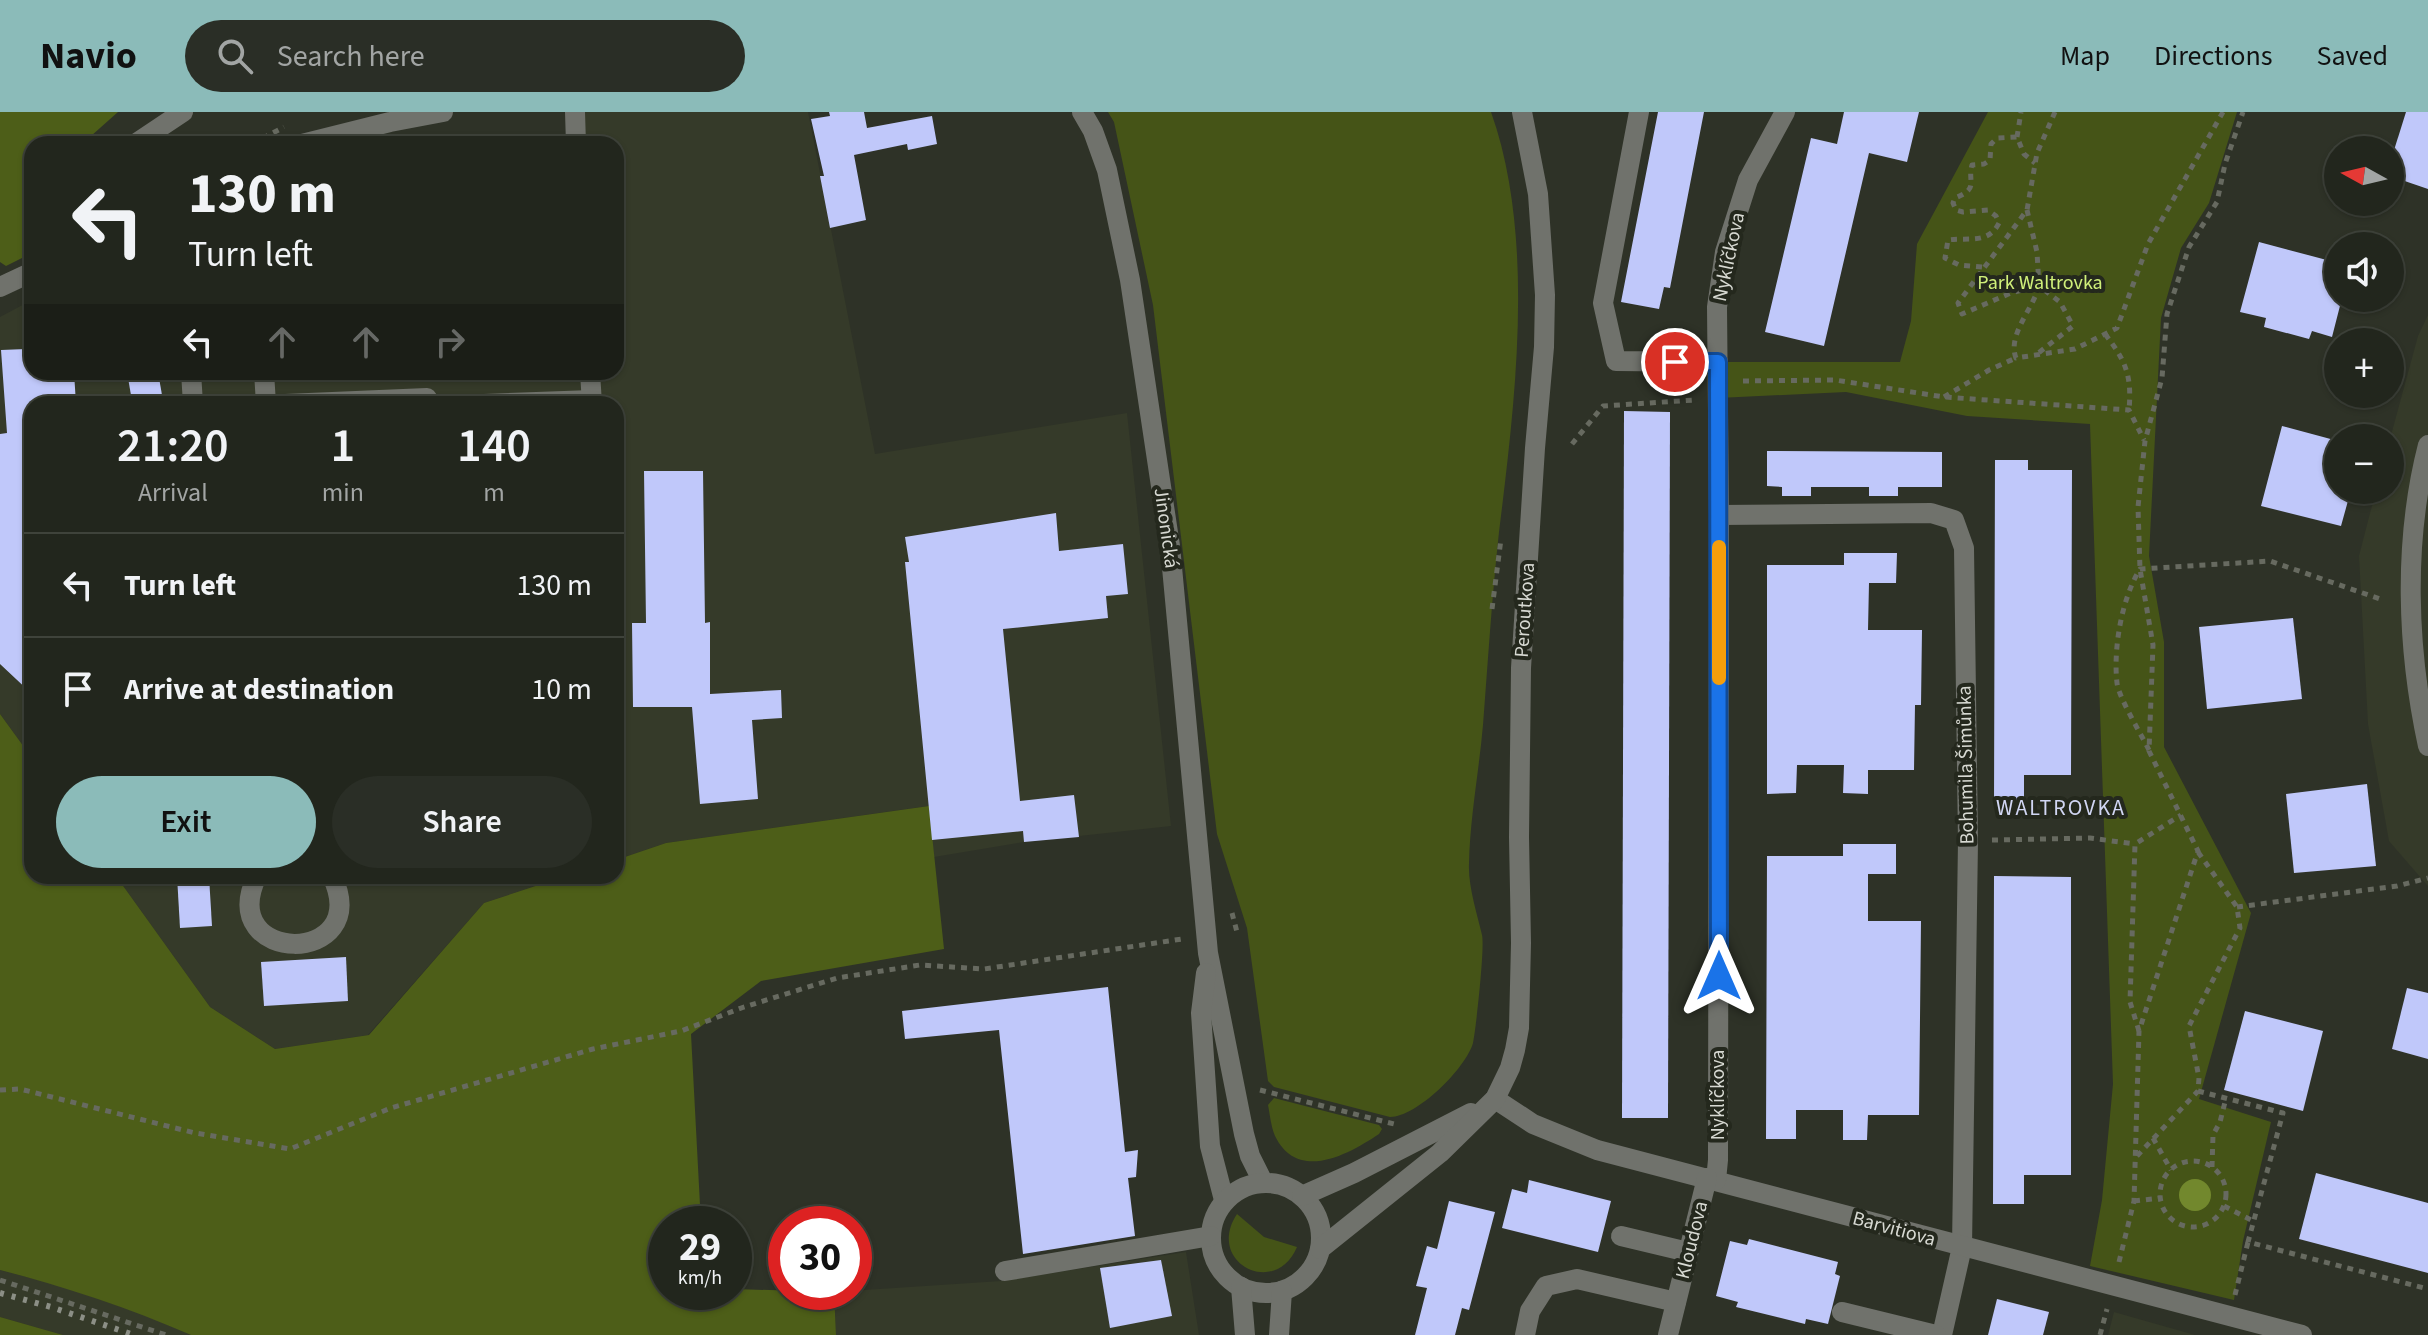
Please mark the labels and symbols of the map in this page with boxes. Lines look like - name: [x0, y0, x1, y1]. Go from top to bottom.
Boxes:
- north arrow: [2324, 136, 2404, 216]
- street label: Nyklíčkova: [1706, 210, 1752, 304]
- park label: Park Waltrovka: [1977, 269, 2103, 297]
- pin: [1641, 328, 1709, 396]
- street label: Jinonická: [1146, 486, 1186, 570]
- street label: Peroutkova: [1508, 561, 1542, 659]
- street label: Bohumila Šimůnka: [1951, 685, 1981, 845]
- district label: WALTROVKA: [1996, 792, 2126, 824]
- position arrow: [1677, 934, 1761, 1018]
- street label: Nyklíčkova: [1704, 1050, 1732, 1140]
- street label: Kloudova: [1669, 1198, 1715, 1282]
- street label: Barvitiova: [1849, 1204, 1939, 1254]
- speed limit sign: 30: [768, 1206, 872, 1310]

